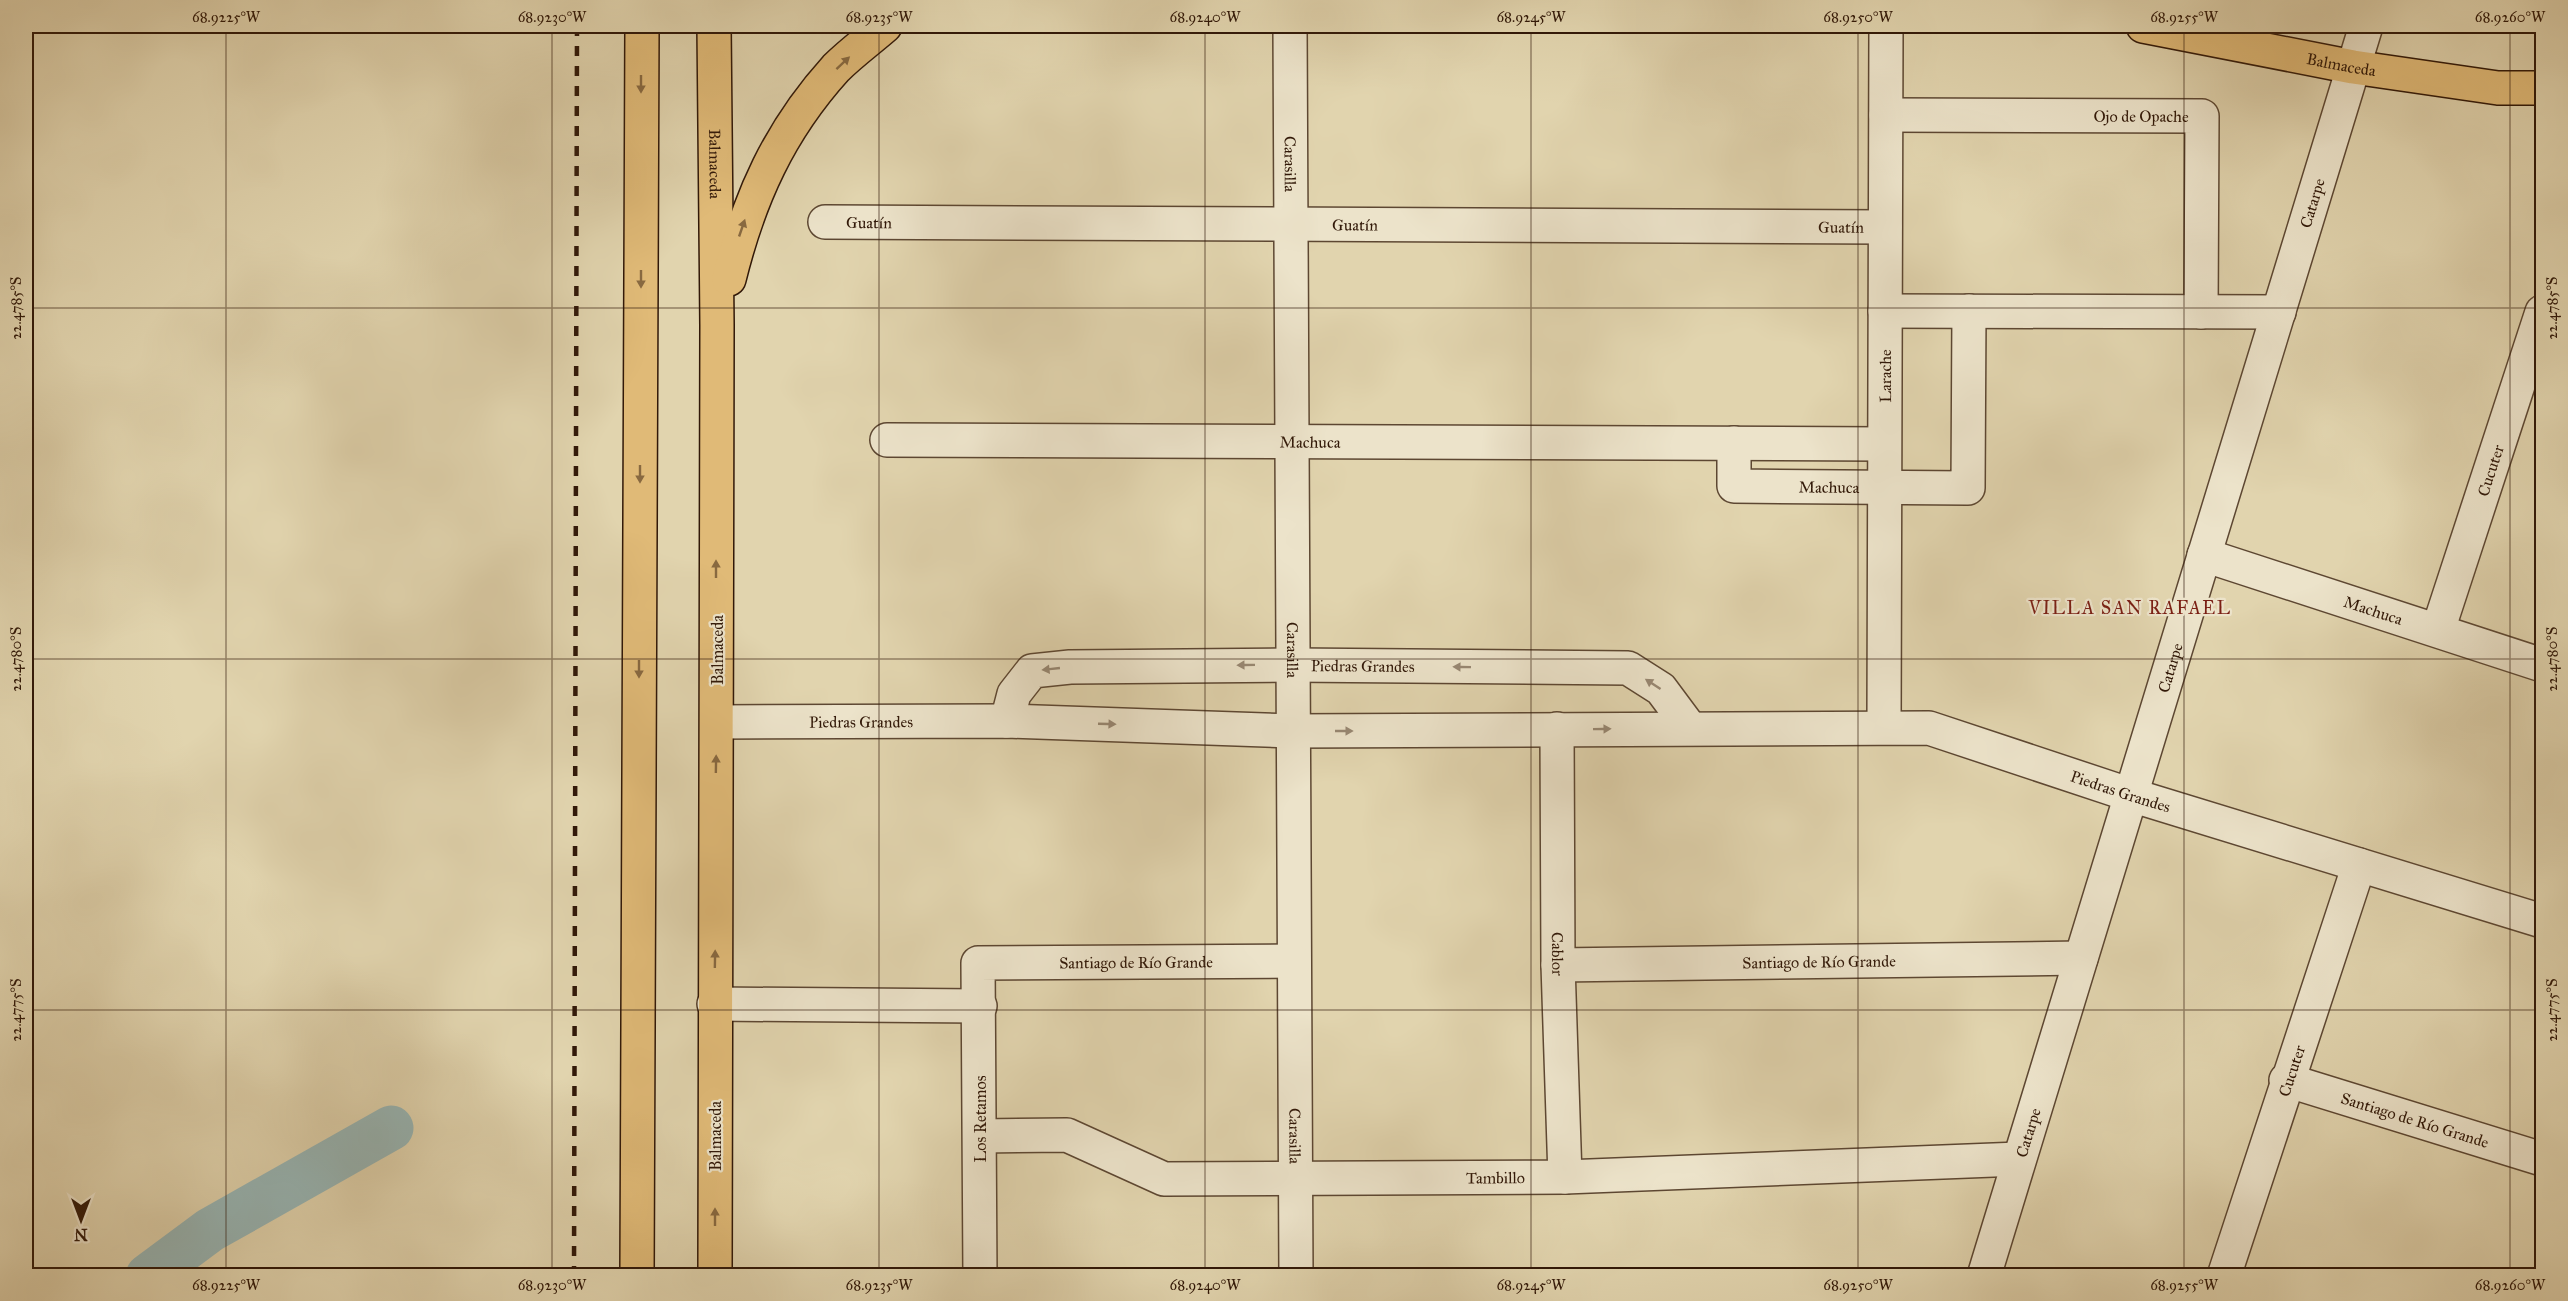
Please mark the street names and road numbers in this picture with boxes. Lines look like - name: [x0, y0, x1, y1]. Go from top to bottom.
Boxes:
- street label: Balmaceda: [2305, 49, 2377, 80]
- street label: Ojo de Opache: [2093, 107, 2189, 126]
- street label: Balmaceda: [705, 129, 725, 199]
- street label: Carasilla: [1281, 136, 1300, 192]
- street label: Catarpe: [2296, 176, 2329, 230]
- street label: Guatín: [846, 213, 892, 232]
- street label: Guatín: [1332, 215, 1378, 235]
- street label: Guatín: [1818, 218, 1864, 237]
- street label: Larache: [1876, 349, 1895, 403]
- street label: Machuca: [1280, 433, 1341, 452]
- street label: Cucuter: [2473, 442, 2508, 499]
- street label: Machuca: [1798, 478, 1860, 497]
- street label: Machuca: [2341, 592, 2405, 629]
- street label: Balmaceda: [708, 615, 727, 685]
- street label: Carasilla: [1283, 622, 1302, 678]
- street label: Catarpe: [2154, 641, 2187, 695]
- street label: Piedras Grandes: [1311, 656, 1415, 676]
- street label: Piedras Grandes: [809, 712, 913, 732]
- street label: Piedras Grandes: [2068, 767, 2173, 817]
- street label: Cablor: [1548, 932, 1567, 976]
- street label: Santiago de Río Grande: [1742, 951, 1896, 973]
- street label: Santiago de Río Grande: [1059, 953, 1213, 973]
- street label: Cucuter: [2275, 1043, 2309, 1099]
- street label: Los Retamos: [971, 1075, 990, 1162]
- street label: Santiago de Río Grande: [2339, 1089, 2491, 1152]
- street label: Balmaceda: [706, 1101, 725, 1171]
- street label: Catarpe: [2012, 1105, 2045, 1160]
- street label: Carasilla: [1285, 1108, 1304, 1164]
- street label: Tambillo: [1466, 1168, 1525, 1187]

